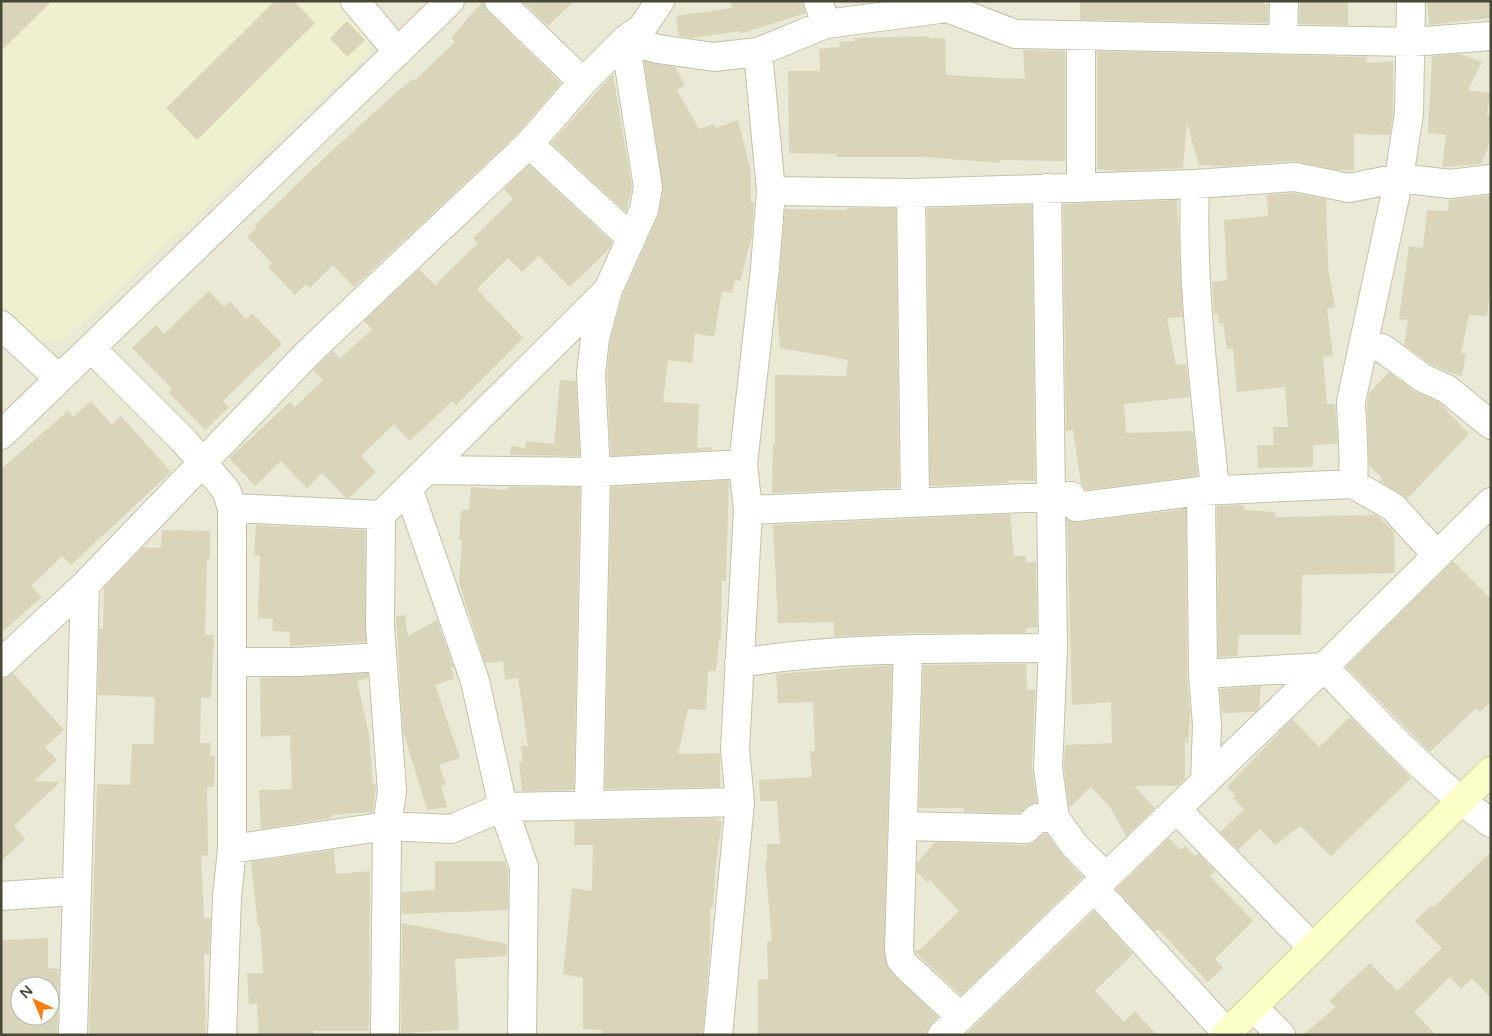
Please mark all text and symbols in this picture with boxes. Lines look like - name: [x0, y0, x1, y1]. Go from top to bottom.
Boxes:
- north arrow: [10, 976, 60, 1026]
- text: N: [16, 982, 36, 1002]

